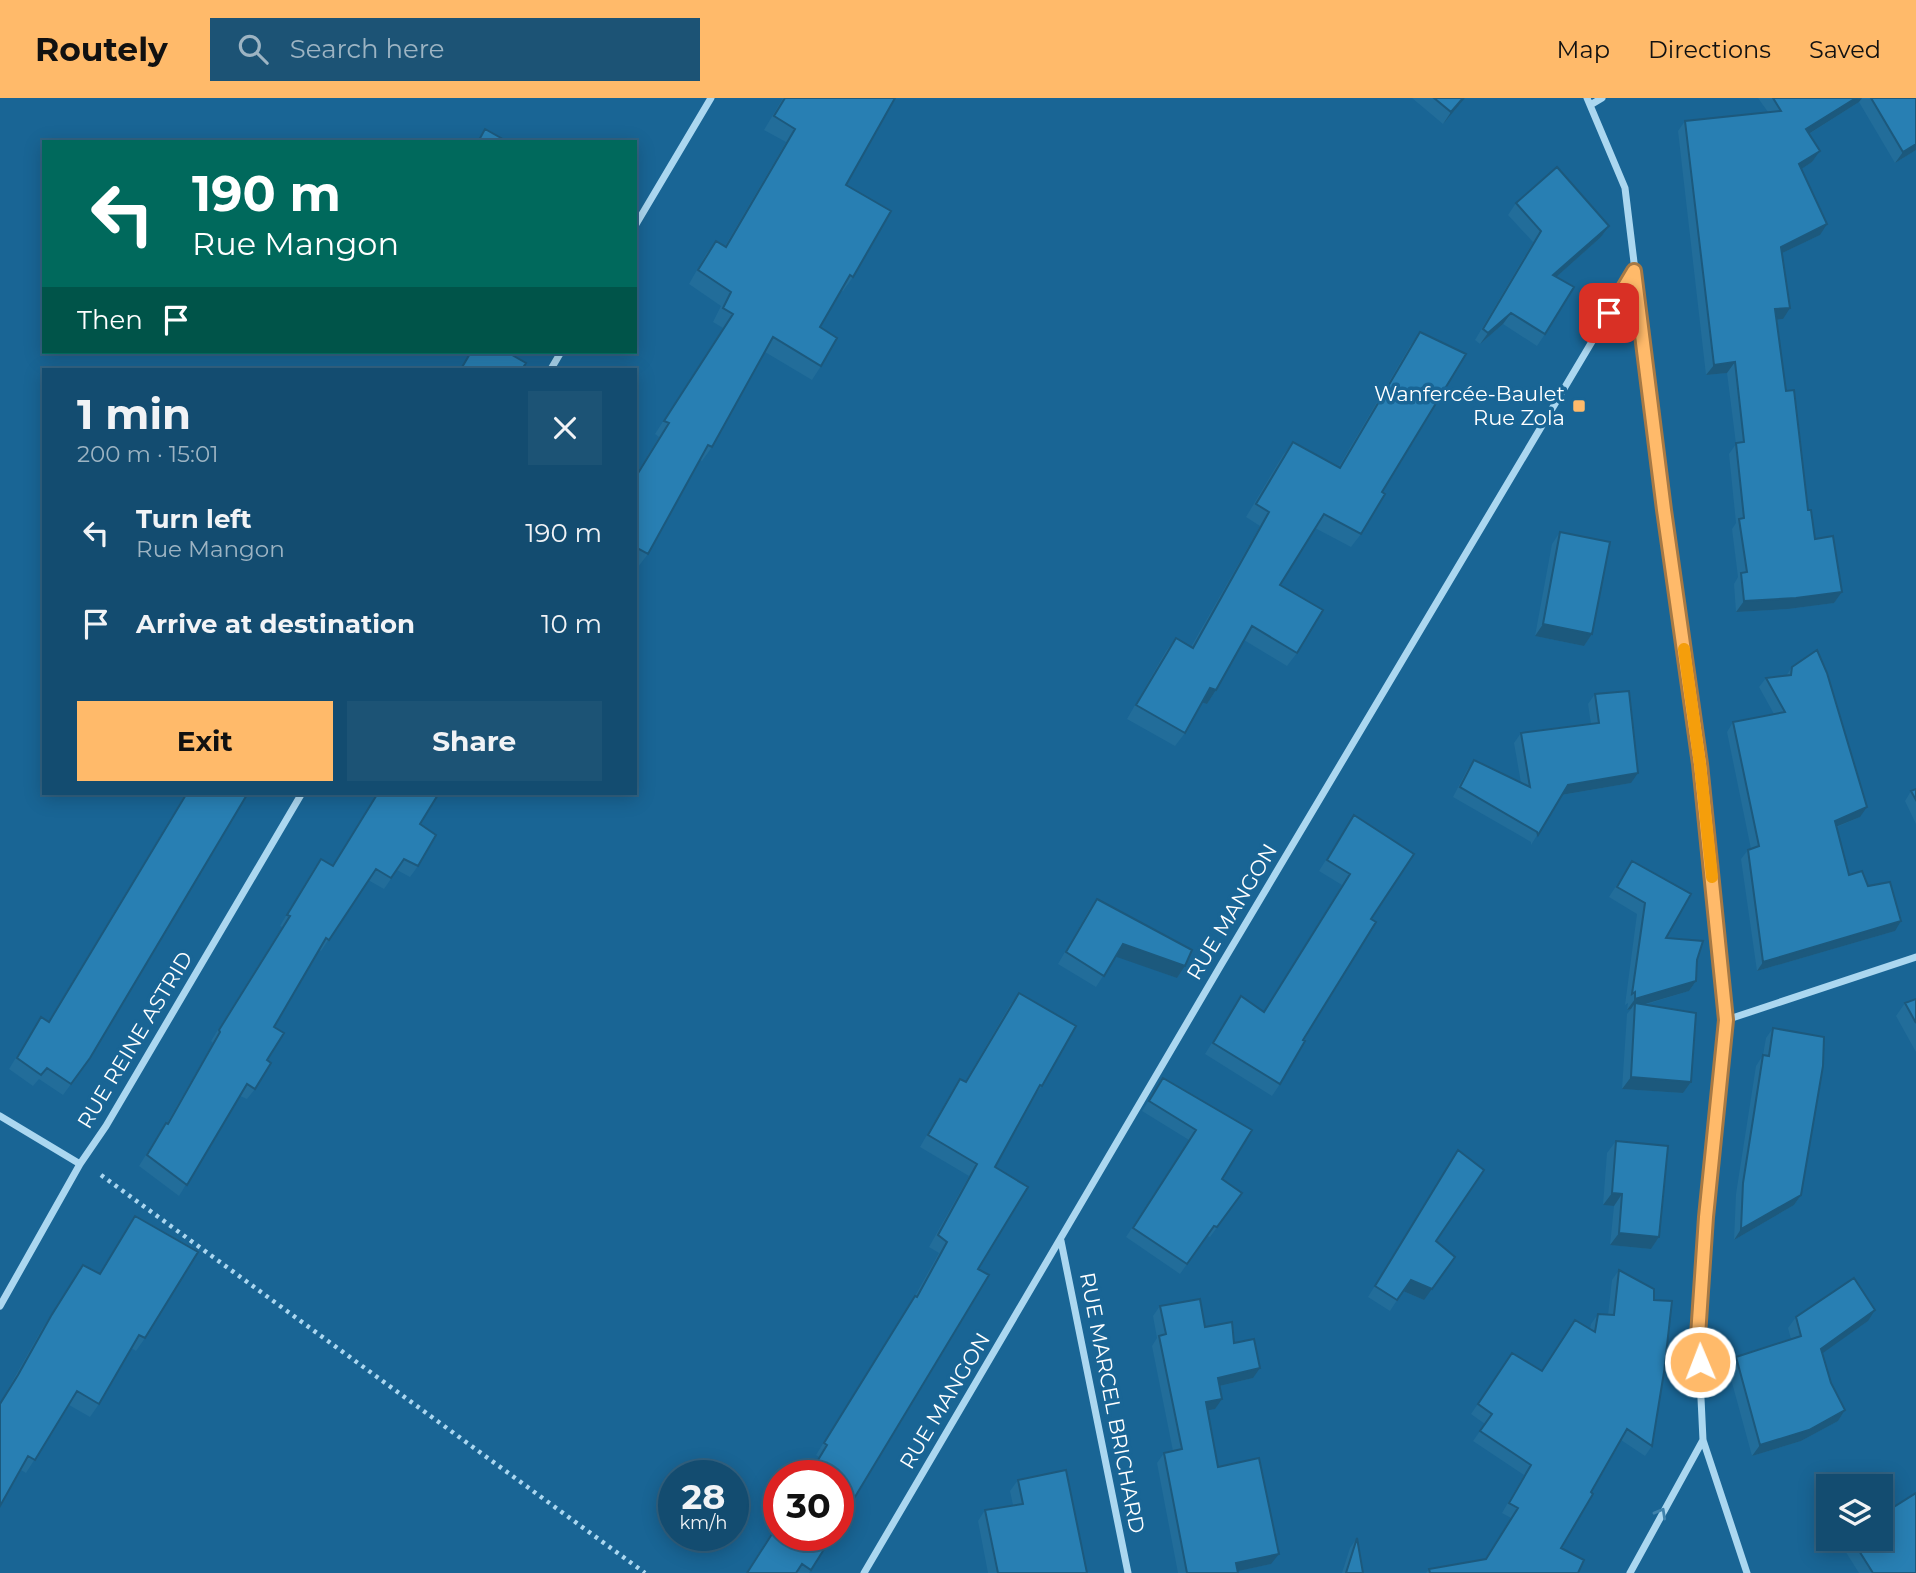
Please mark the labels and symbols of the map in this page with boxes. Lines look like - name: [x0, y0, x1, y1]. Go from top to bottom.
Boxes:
- pin: [1579, 283, 1639, 343]
- place label: Wanfercée-Baulet Rue Zola: [1374, 381, 1565, 430]
- marker: Wanfercée-Baulet Rue Zola: [1571, 398, 1587, 414]
- street label: RUE MANGON: [1181, 839, 1282, 984]
- street label: RUE REINE ASTRID: [72, 947, 197, 1133]
- street label: RUE MARCEL BRICHARD: [1075, 1270, 1150, 1536]
- position arrow: [1663, 1325, 1737, 1399]
- street label: RUE MANGON: [894, 1328, 995, 1473]
- speed limit sign: 30: [763, 1460, 854, 1551]
- one-way arrow: [1653, 1507, 1666, 1520]

